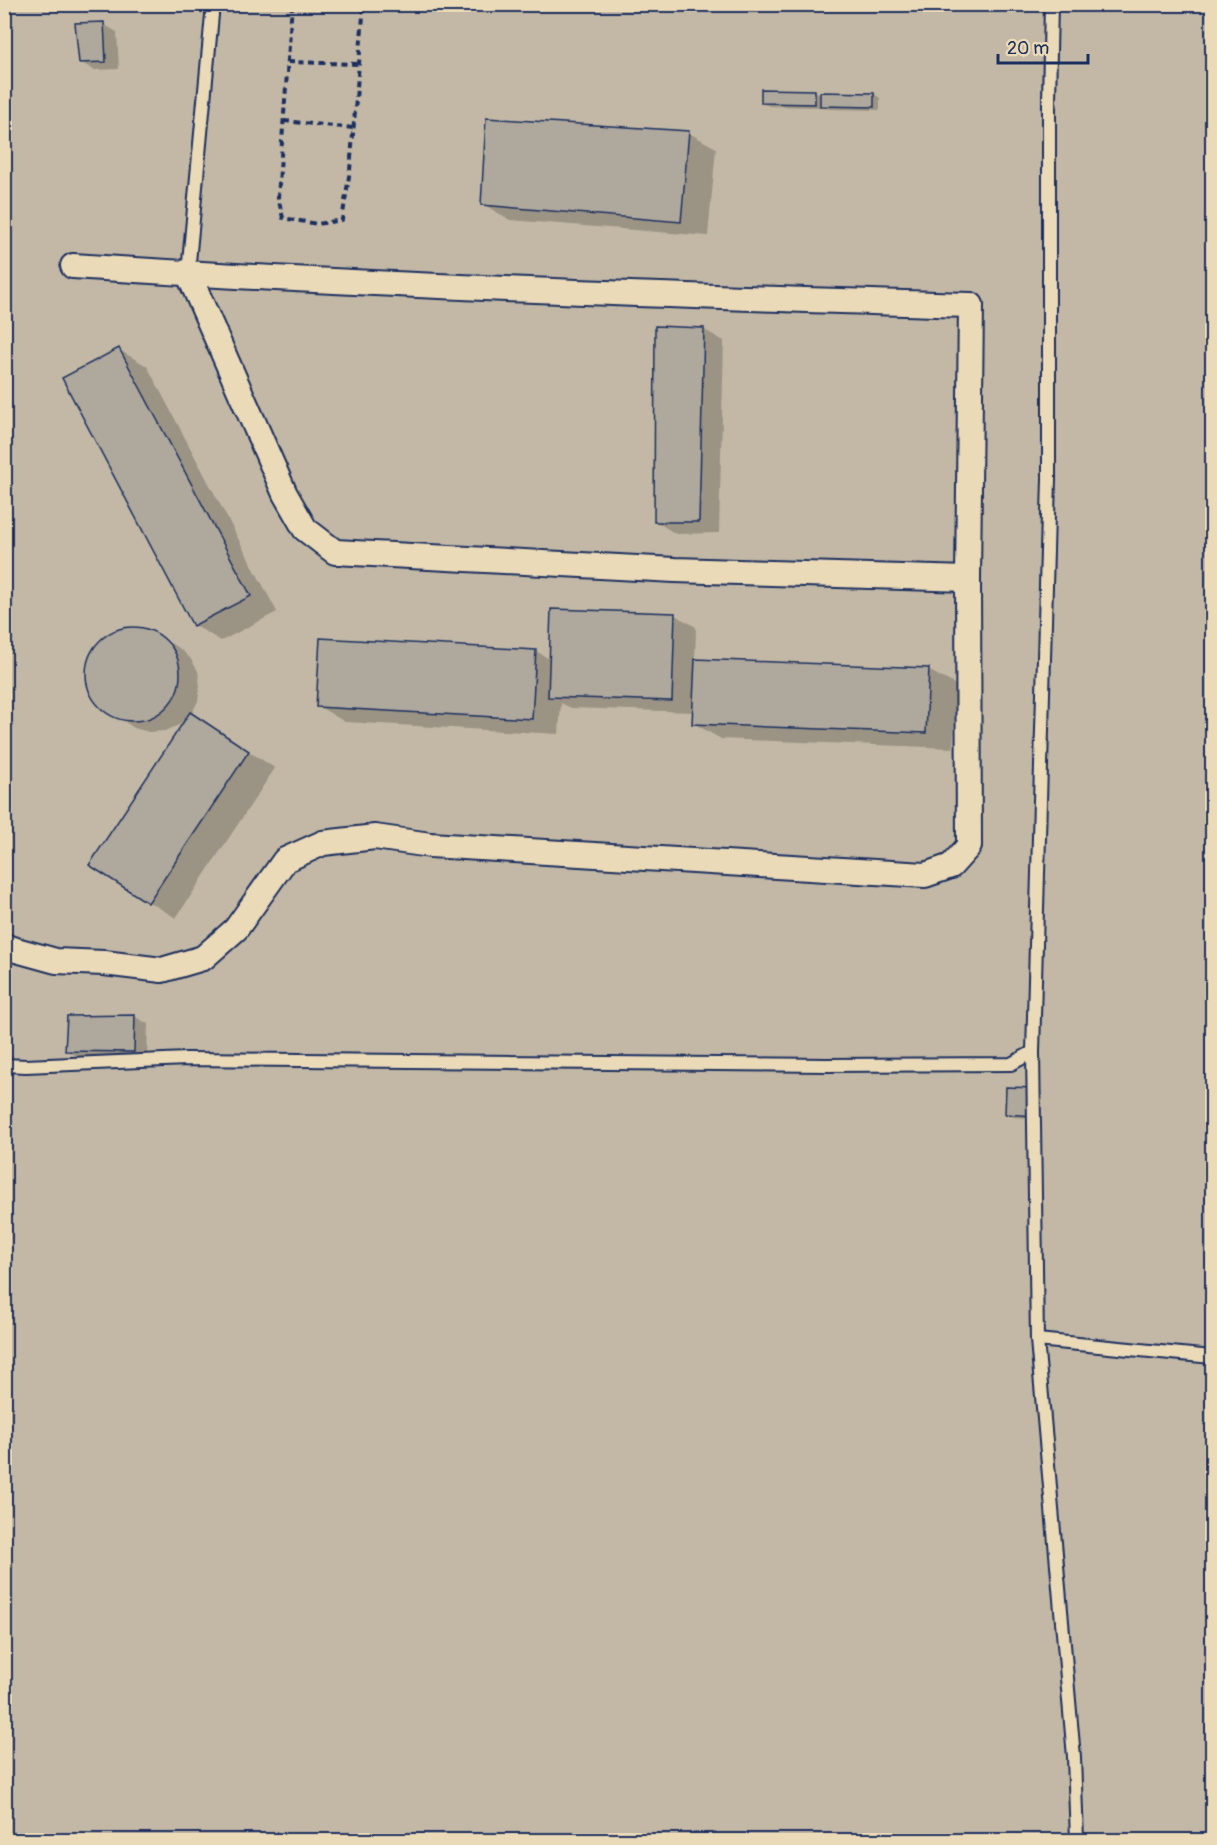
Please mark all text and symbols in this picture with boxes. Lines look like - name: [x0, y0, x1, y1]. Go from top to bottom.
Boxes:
- scale bar: [998, 27, 1088, 65]
- text: 20 m: [1007, 37, 1049, 60]

